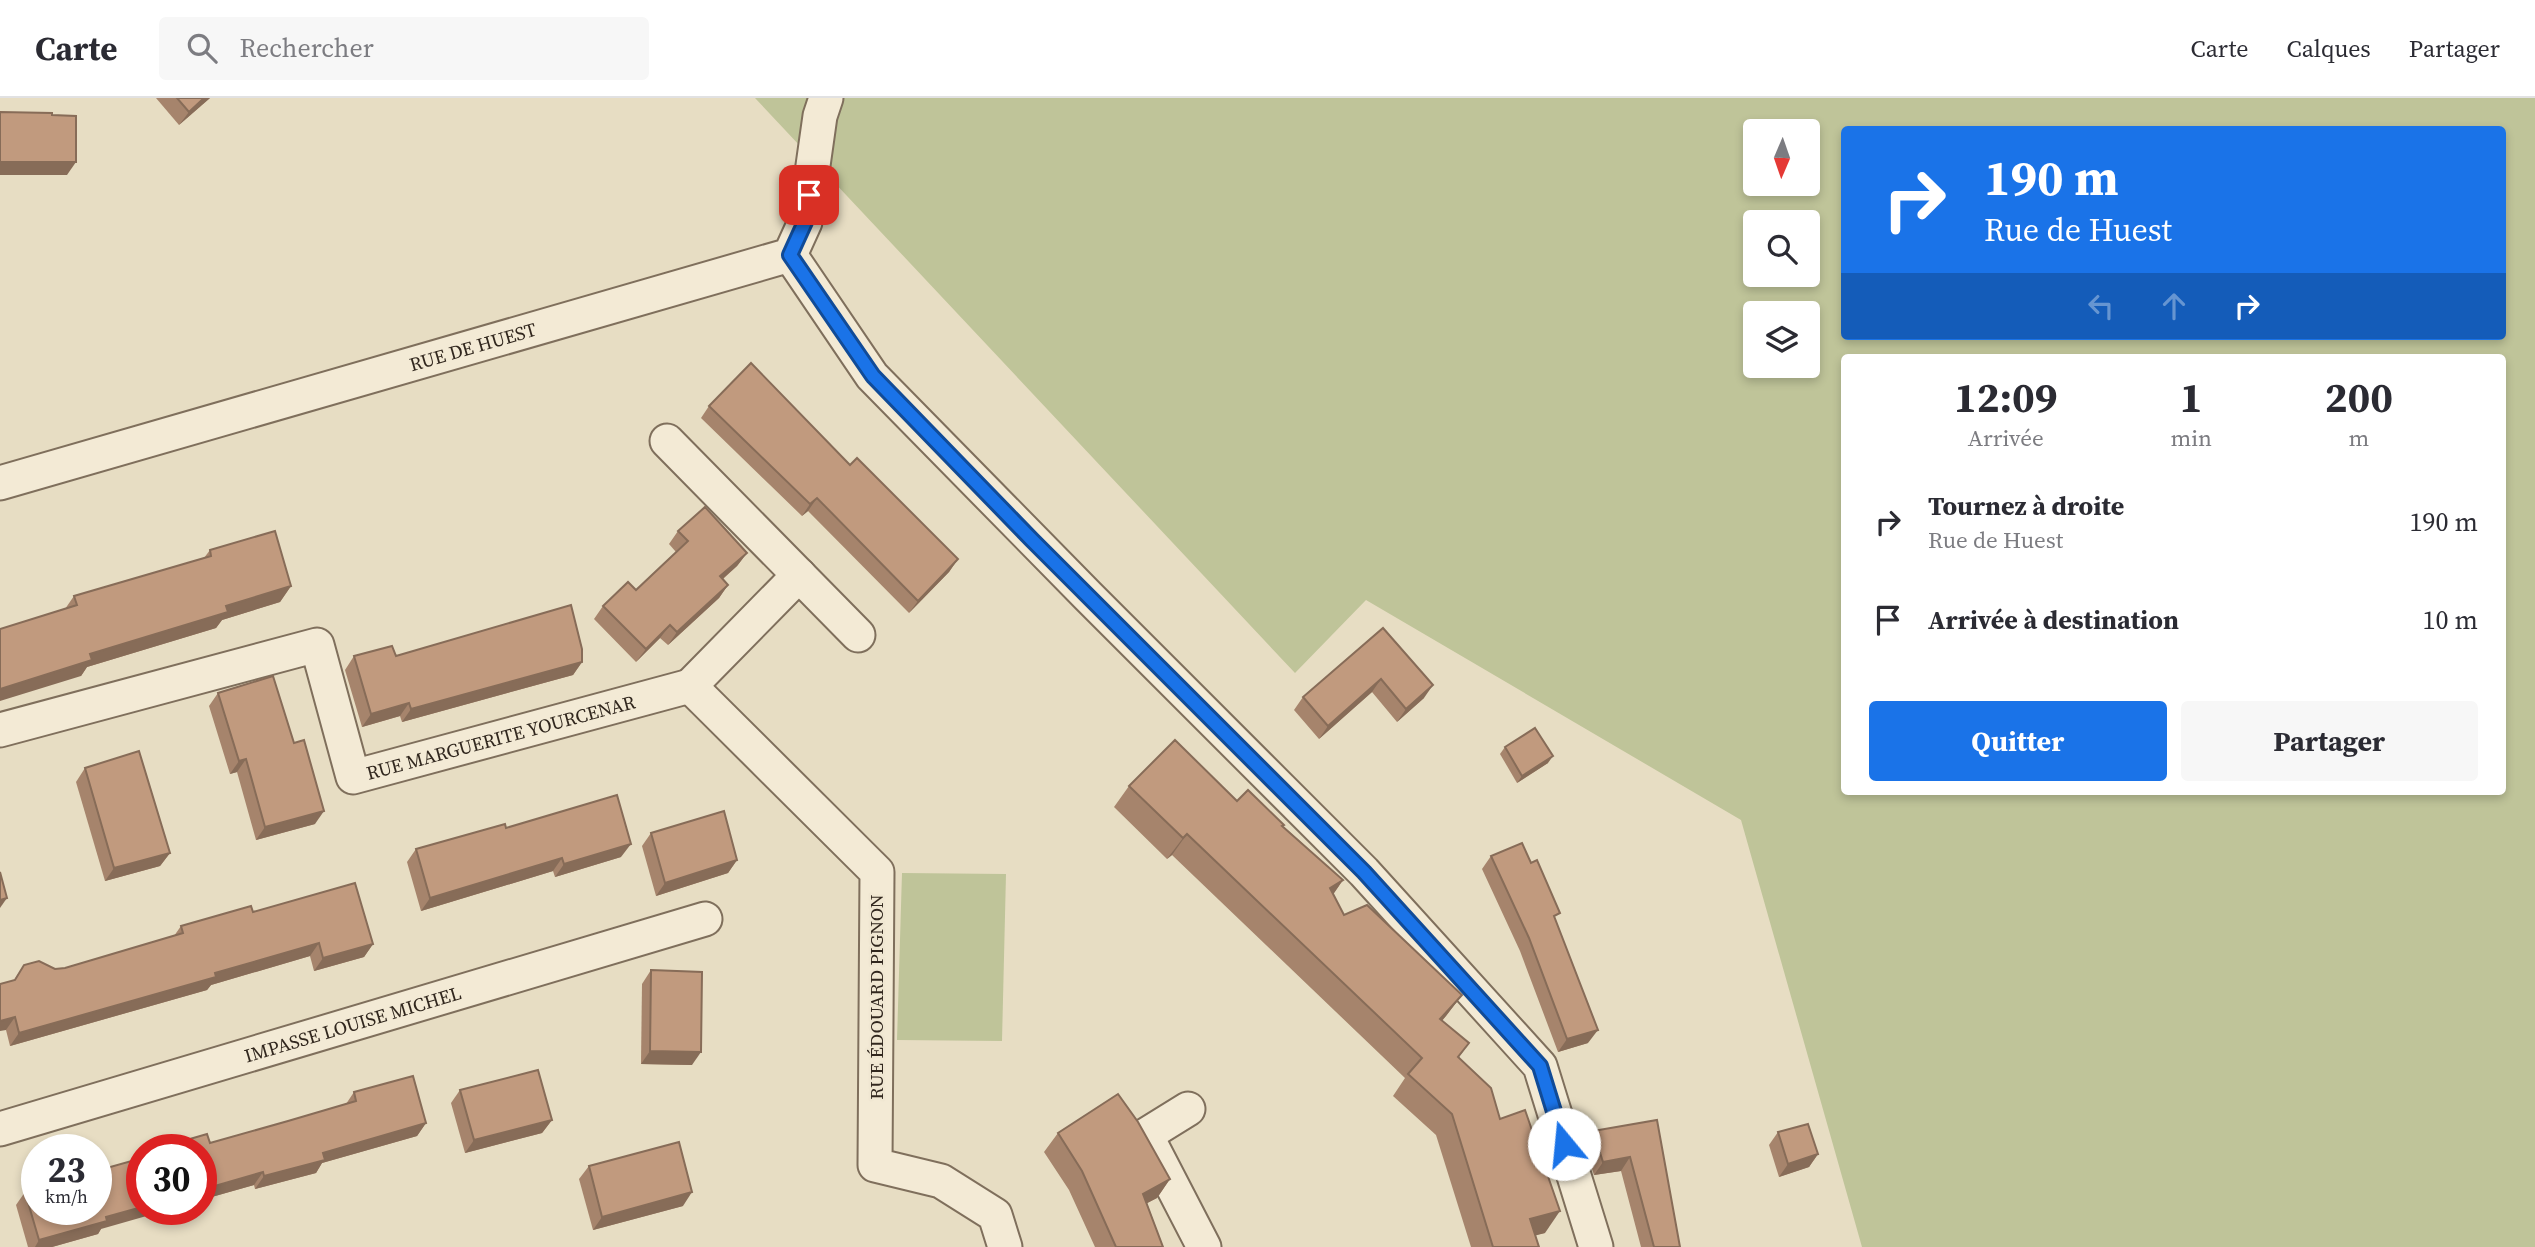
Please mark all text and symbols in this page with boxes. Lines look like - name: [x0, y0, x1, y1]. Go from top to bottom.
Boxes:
- search box: [159, 17, 649, 80]
- text: Carte: [35, 26, 117, 71]
- icon: search: [183, 29, 221, 67]
- text: Rechercher: [239, 30, 374, 66]
- text: Carte: [2191, 32, 2249, 65]
- text: Calques: [2287, 32, 2371, 65]
- text: Partager: [2409, 32, 2500, 65]
- north arrow: [1743, 119, 1820, 196]
- map controls: [1743, 119, 1820, 378]
- text: 190 m: [1984, 144, 2119, 211]
- icon: right: [1869, 154, 1960, 245]
- pin: [779, 165, 839, 225]
- icon: arrive: [790, 176, 828, 214]
- text: Rue de Huest: [1984, 208, 2172, 252]
- button: search: [1743, 210, 1820, 287]
- icon: left: [2082, 287, 2120, 325]
- icon: ahead: [2155, 287, 2193, 325]
- icon: right: [2228, 287, 2266, 325]
- button: layers: [1743, 301, 1820, 378]
- street label: RUE DE HUEST: [406, 316, 540, 377]
- text: 12:09: [1954, 368, 2058, 426]
- text: 1: [2180, 368, 2203, 426]
- text: 200: [2325, 368, 2393, 426]
- text: Arrivée: [1968, 422, 2044, 454]
- text: min: [2170, 422, 2212, 454]
- text: m: [2349, 422, 2369, 454]
- text: Tournez à droite: [1928, 488, 2124, 524]
- icon: right: [1869, 503, 1907, 541]
- text: 190 m: [2410, 504, 2478, 540]
- text: Rue de Huest: [1928, 524, 2063, 556]
- icon: arrive: [1869, 601, 1907, 639]
- text: Arrivée à destination: [1928, 602, 2179, 638]
- text: 10 m: [2423, 602, 2478, 638]
- street label: RUE MARGUERITE YOURCENAR: [363, 688, 639, 786]
- button: Quitter: [1869, 701, 2167, 781]
- button: Partager: [2181, 701, 2478, 781]
- street label: RUE ÉDOUARD PIGNON: [863, 894, 889, 1100]
- street label: IMPASSE LOUISE MICHEL: [241, 979, 464, 1069]
- position arrow: [1527, 1107, 1601, 1181]
- speed limit sign: 30: [126, 1134, 217, 1225]
- text: 23: [48, 1146, 85, 1194]
- text: km/h: [45, 1184, 88, 1209]

